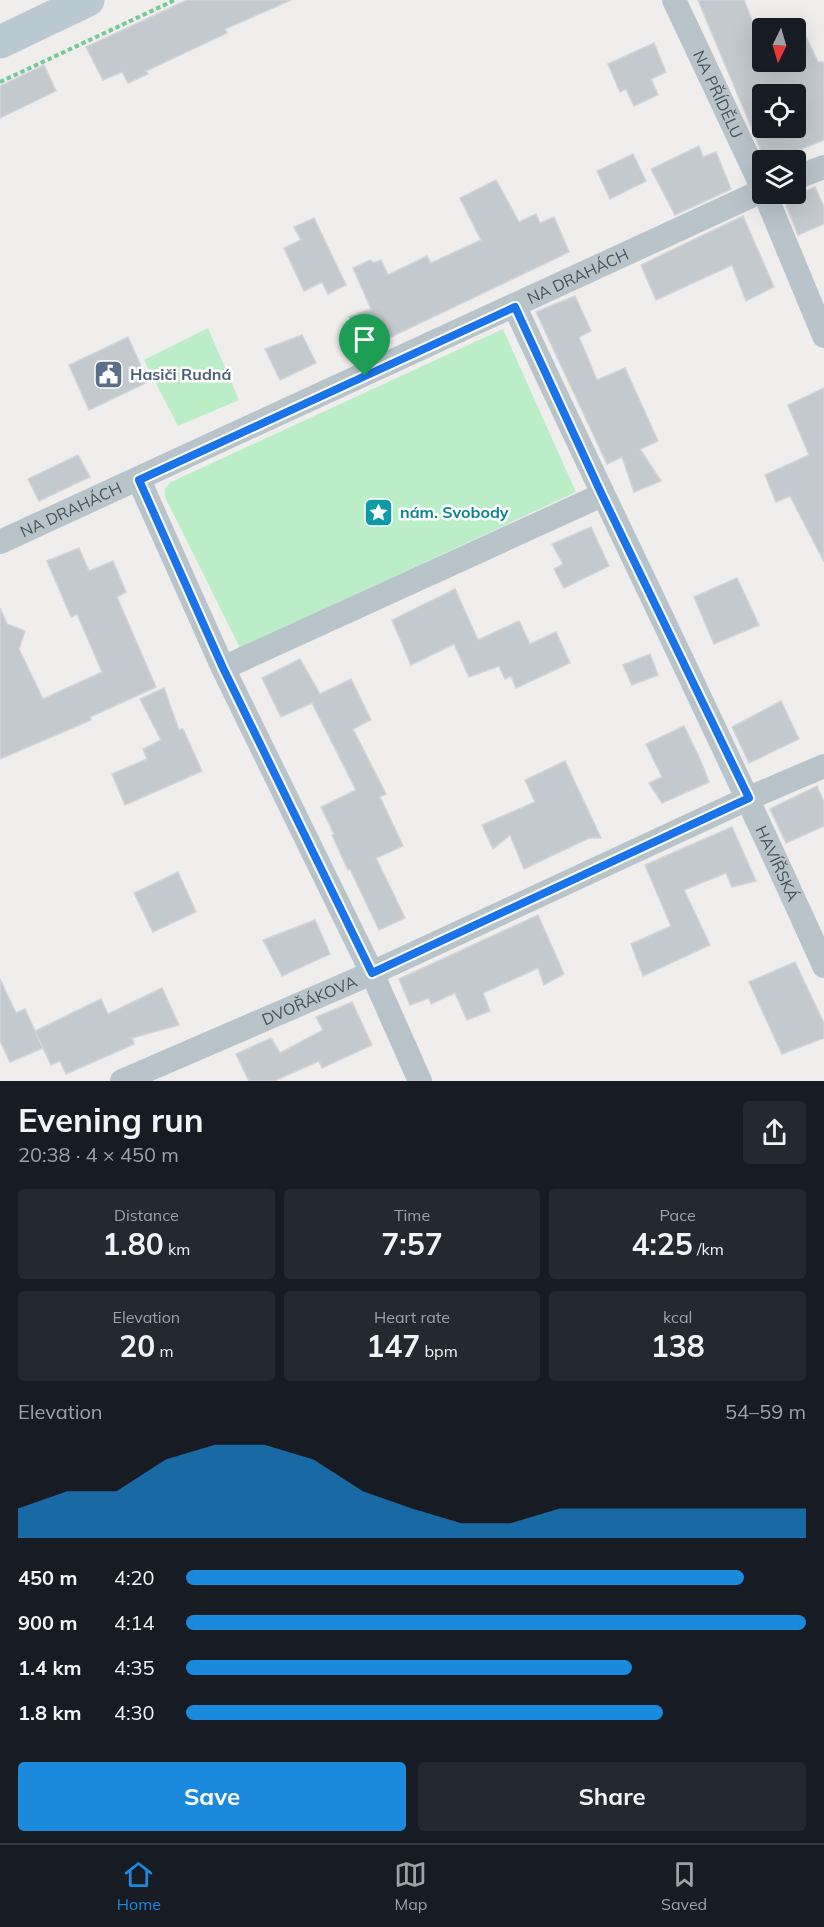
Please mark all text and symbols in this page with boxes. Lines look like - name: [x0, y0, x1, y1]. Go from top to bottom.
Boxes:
- north arrow: [752, 18, 806, 72]
- map controls: [752, 18, 806, 204]
- street label: NA PŘÍDĚLU: [689, 47, 748, 141]
- button: locate: [752, 84, 806, 138]
- button: layers: [752, 150, 806, 204]
- street label: NA DRAHÁCH: [524, 244, 632, 308]
- pin: [339, 314, 390, 376]
- icon: arrive: [348, 323, 381, 356]
- public building icon: Hasiči Rudná: [93, 358, 125, 390]
- place label: Hasiči Rudná: [130, 364, 231, 384]
- street label: NA DRAHÁCH: [17, 477, 125, 541]
- place icon: nám. Svobody: [363, 496, 395, 528]
- place label: nám. Svobody: [400, 502, 509, 522]
- street label: HAVÍŘSKÁ: [751, 822, 803, 904]
- street label: DVOŘÁKOVA: [259, 971, 360, 1029]
- text: Evening run: [18, 1099, 204, 1140]
- button: share: [743, 1101, 806, 1164]
- text: 20:38 · 4 × 450 m: [18, 1142, 179, 1167]
- text: Distance: [114, 1205, 179, 1225]
- text: Time: [394, 1205, 430, 1225]
- text: Pace: [660, 1205, 696, 1225]
- text: 1.80: [102, 1225, 164, 1263]
- text: 7:57: [381, 1225, 443, 1263]
- text: 4:25: [631, 1225, 693, 1263]
- text: km: [164, 1239, 190, 1259]
- text: /km: [693, 1239, 724, 1259]
- text: Elevation: [112, 1307, 180, 1327]
- text: Heart rate: [374, 1307, 450, 1327]
- text: kcal: [663, 1307, 692, 1327]
- text: 20: [119, 1327, 155, 1365]
- text: 147: [366, 1327, 420, 1365]
- text: 138: [651, 1327, 705, 1365]
- text: m: [155, 1341, 173, 1361]
- text: bpm: [420, 1341, 458, 1361]
- text: Elevation: [18, 1399, 103, 1424]
- text: 54–59 m: [725, 1399, 806, 1424]
- text: 450 m: [18, 1565, 77, 1590]
- text: 4:20: [114, 1565, 155, 1590]
- text: 900 m: [18, 1610, 77, 1635]
- text: 4:14: [114, 1610, 155, 1635]
- text: 1.4 km: [18, 1655, 81, 1680]
- text: 4:35: [114, 1655, 155, 1680]
- text: 1.8 km: [18, 1700, 81, 1725]
- text: 4:30: [114, 1700, 155, 1725]
- button: Save: [18, 1762, 406, 1831]
- button: Share: [418, 1762, 806, 1831]
- tab: Home: [117, 1858, 161, 1914]
- tab: Map: [394, 1858, 427, 1914]
- tab: Saved: [661, 1858, 707, 1914]

